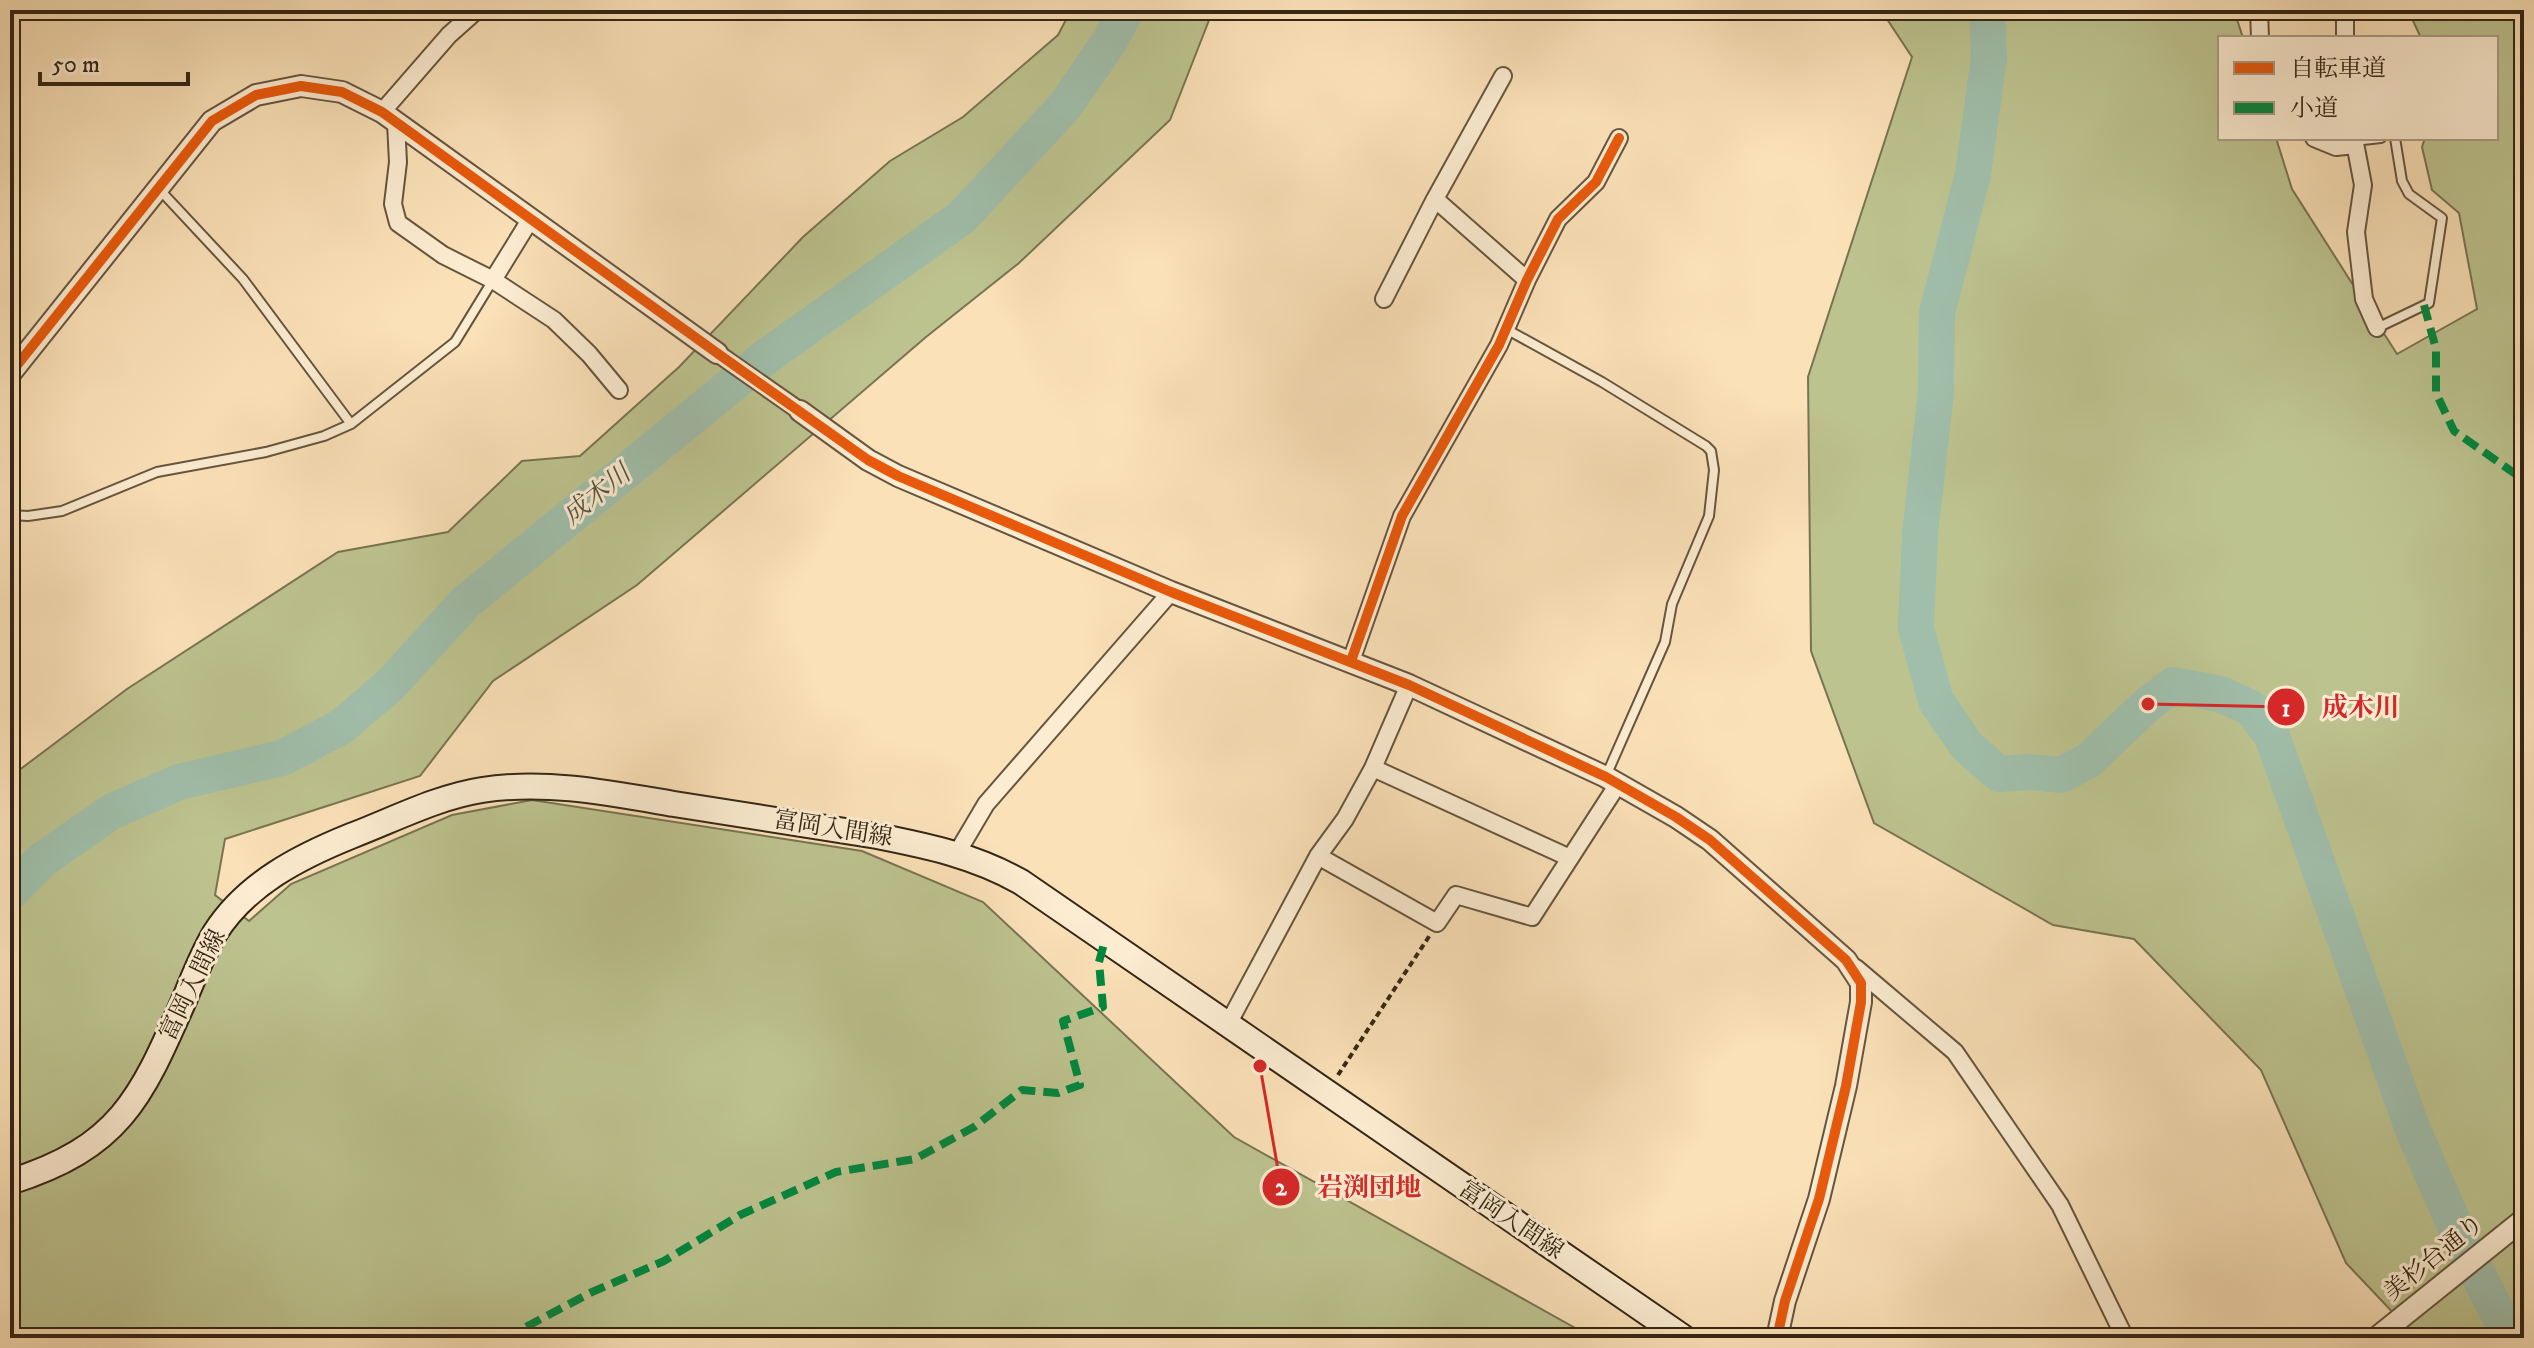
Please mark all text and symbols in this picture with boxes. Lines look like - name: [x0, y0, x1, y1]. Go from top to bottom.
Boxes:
- scale bar: [40, 36, 188, 86]
- legend: [2218, 36, 2498, 140]
- text: 50 m: [52, 50, 100, 80]
- text: 自転車道: [2290, 54, 2386, 84]
- text: 小道: [2290, 94, 2338, 124]
- water label: 成木川: [556, 456, 640, 532]
- callout: 成木川: [2266, 682, 2416, 732]
- text: 成木川: [2322, 692, 2400, 725]
- text: 1: [2282, 694, 2291, 724]
- street label: 富岡入間線: [771, 805, 895, 853]
- street label: 富岡入間線: [153, 924, 233, 1046]
- callout: 岩渕団地: [1261, 1162, 1437, 1212]
- text: 岩渕団地: [1317, 1172, 1421, 1205]
- text: 2: [1275, 1173, 1288, 1203]
- street label: 富岡入間線: [1453, 1174, 1569, 1266]
- street label: 美杉台通り: [2378, 1209, 2490, 1307]

